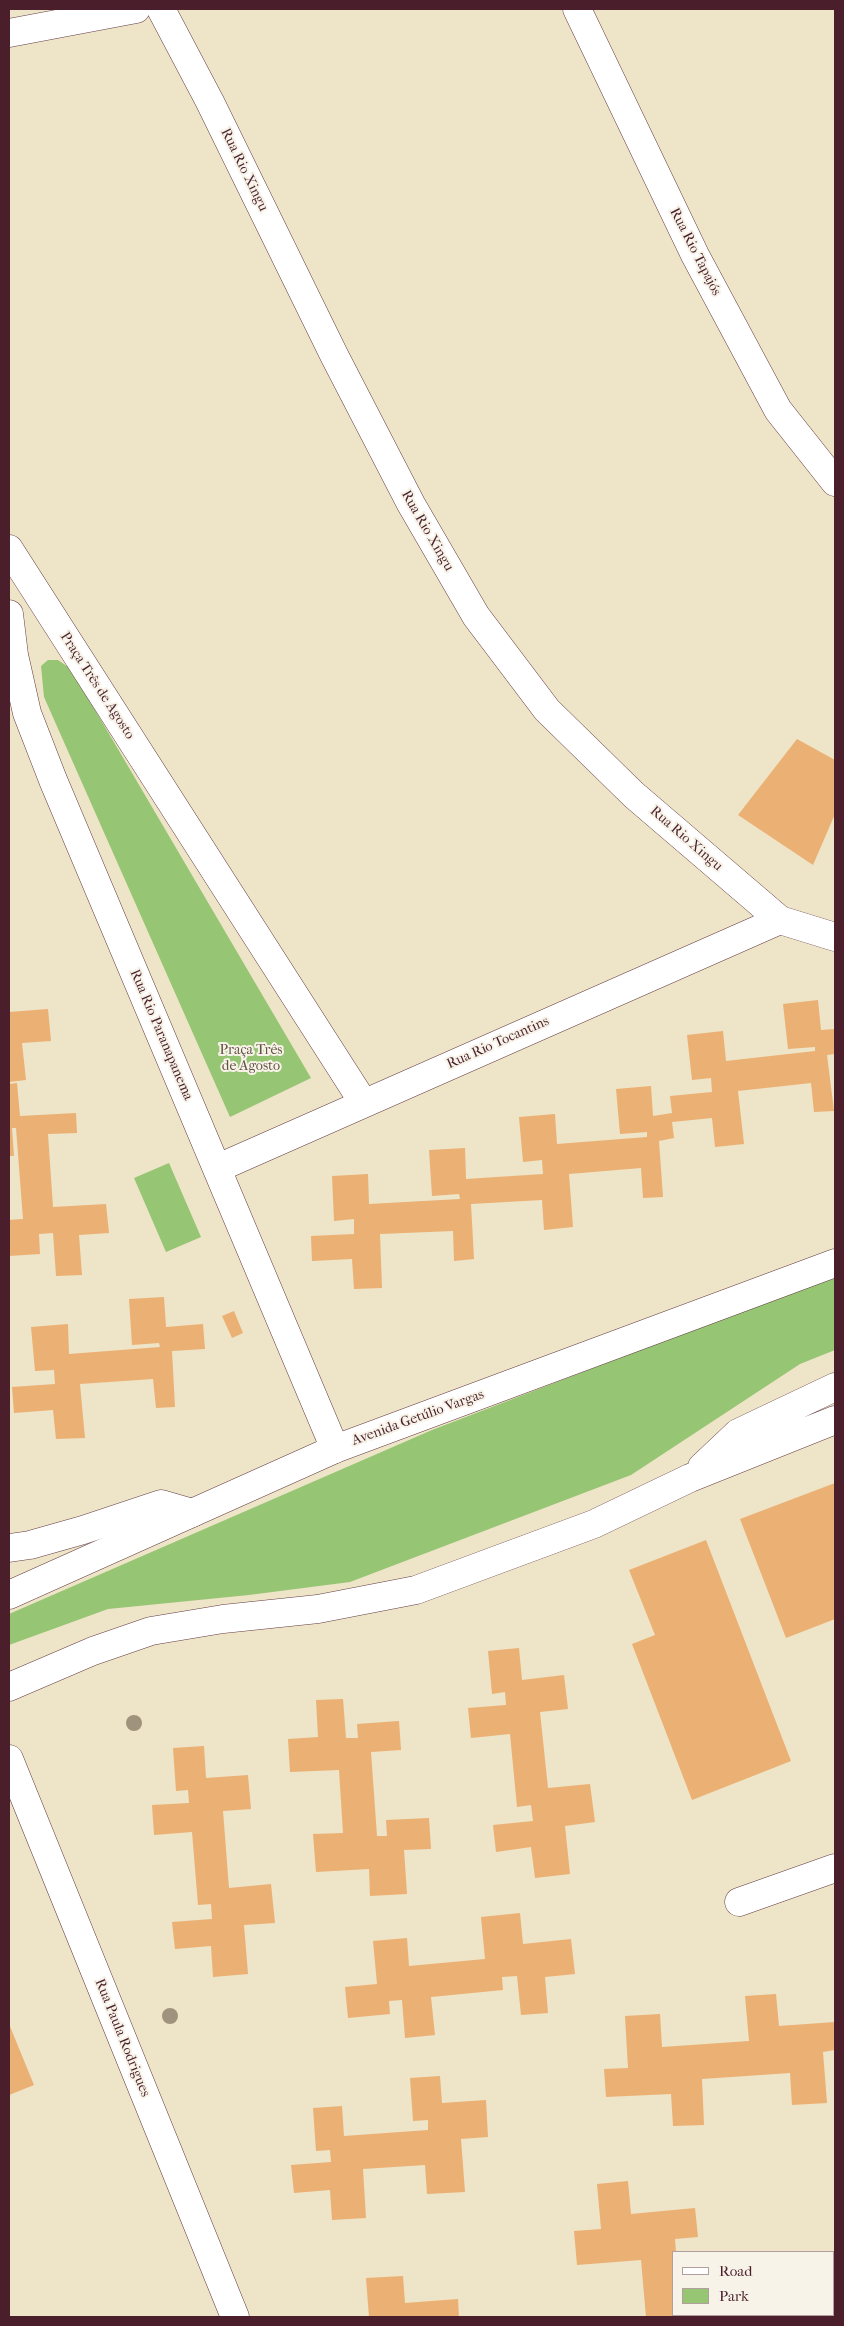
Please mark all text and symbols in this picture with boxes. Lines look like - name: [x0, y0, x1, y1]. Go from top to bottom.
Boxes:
- street label: Rua Rio Xingu: [217, 126, 271, 214]
- street label: Rua Rio Tapajós: [666, 205, 724, 299]
- street label: Rua Rio Xingu: [397, 488, 457, 574]
- street label: Praça Três de Agosto: [56, 629, 138, 743]
- street label: Rua Rio Xingu: [646, 803, 726, 875]
- street label: Rua Rio Paranapanema: [126, 967, 196, 1103]
- street label: Rua Rio Tocantins: [444, 1013, 552, 1073]
- park label: Praça Três de Agosto: [220, 1043, 282, 1076]
- street label: Avenida Getúlio Vargas: [350, 1386, 486, 1450]
- street label: Rua Paula Rodrigues: [91, 1977, 153, 2099]
- legend: [672, 2251, 834, 2316]
- text: Road: [719, 2262, 752, 2280]
- text: Park: [719, 2287, 749, 2305]

